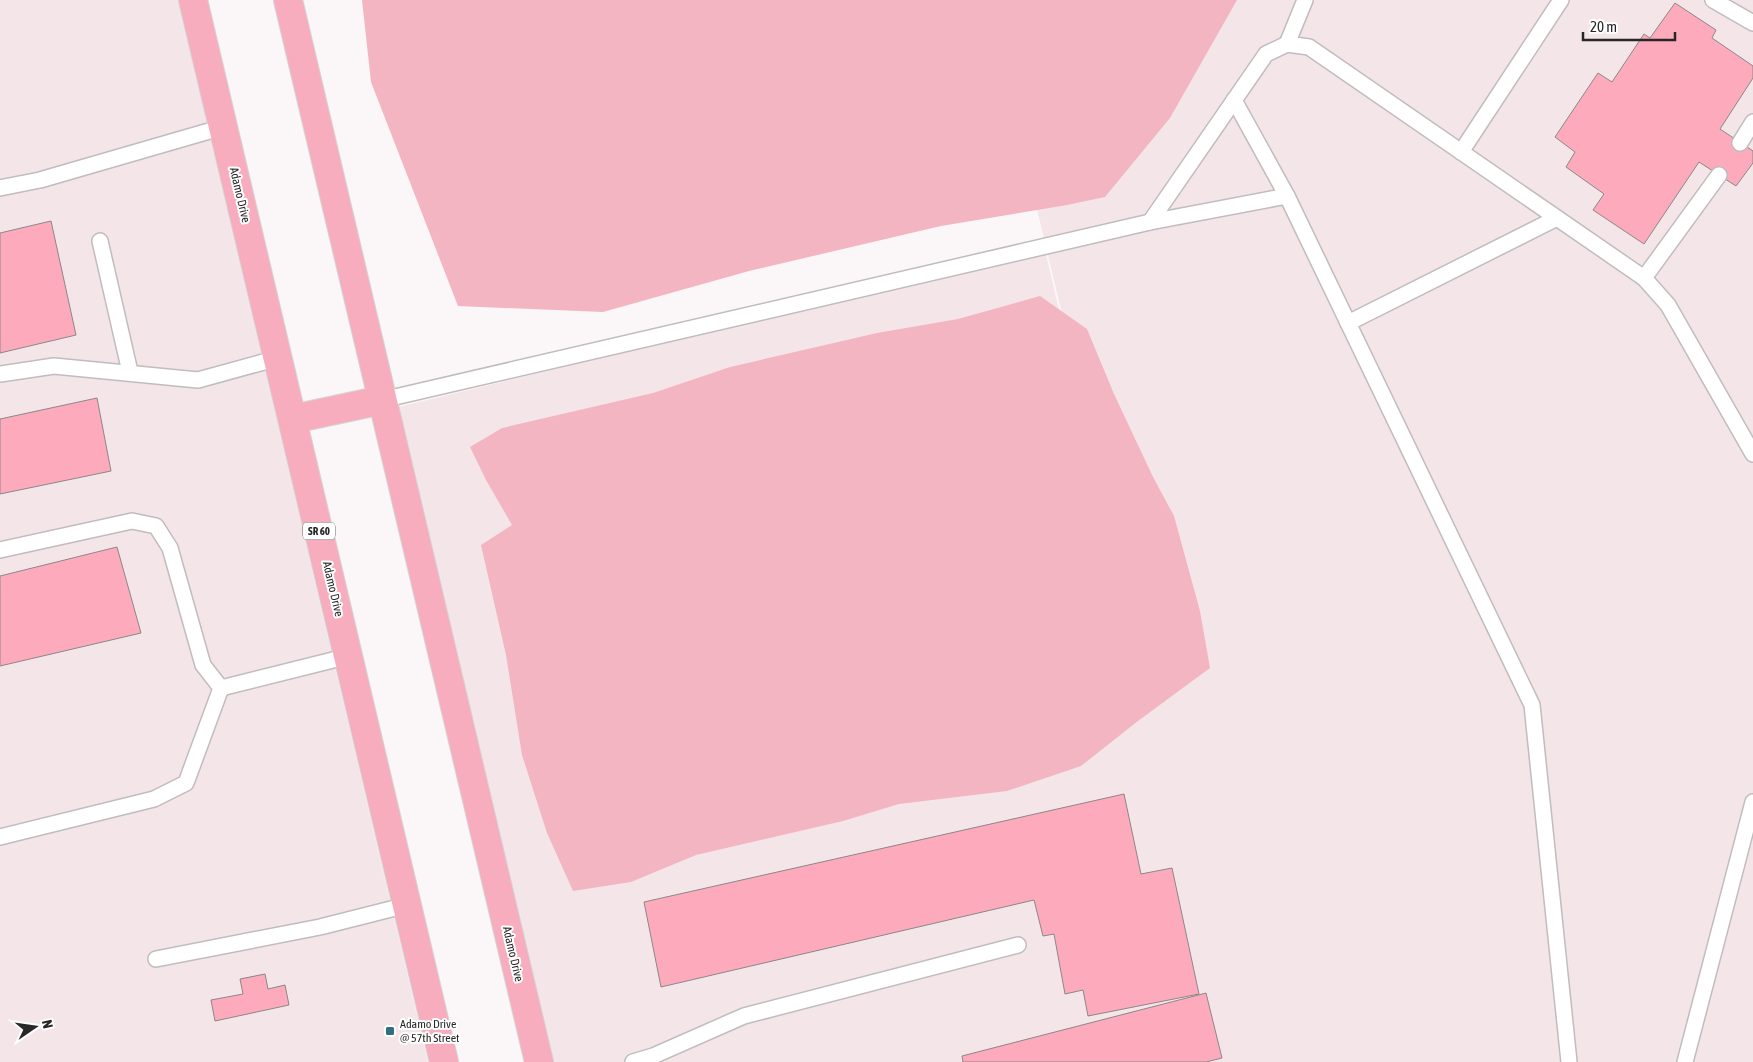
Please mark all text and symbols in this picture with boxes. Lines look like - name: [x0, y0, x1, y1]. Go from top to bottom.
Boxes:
- scale bar: [1583, 10, 1676, 42]
- text: 20 m: [1590, 18, 1617, 35]
- street label: Adamo Drive: [227, 166, 253, 224]
- road number: SR 60: [303, 522, 335, 540]
- street label: Adamo Drive: [320, 560, 346, 618]
- street label: Adamo Drive: [500, 925, 526, 983]
- north arrow: [10, 1002, 60, 1052]
- place label: Adamo Drive @ 57th Street: [400, 1017, 460, 1045]
- text: N: [39, 1018, 56, 1030]
- marker: Adamo Drive @ 57th Street: [384, 1025, 396, 1037]

